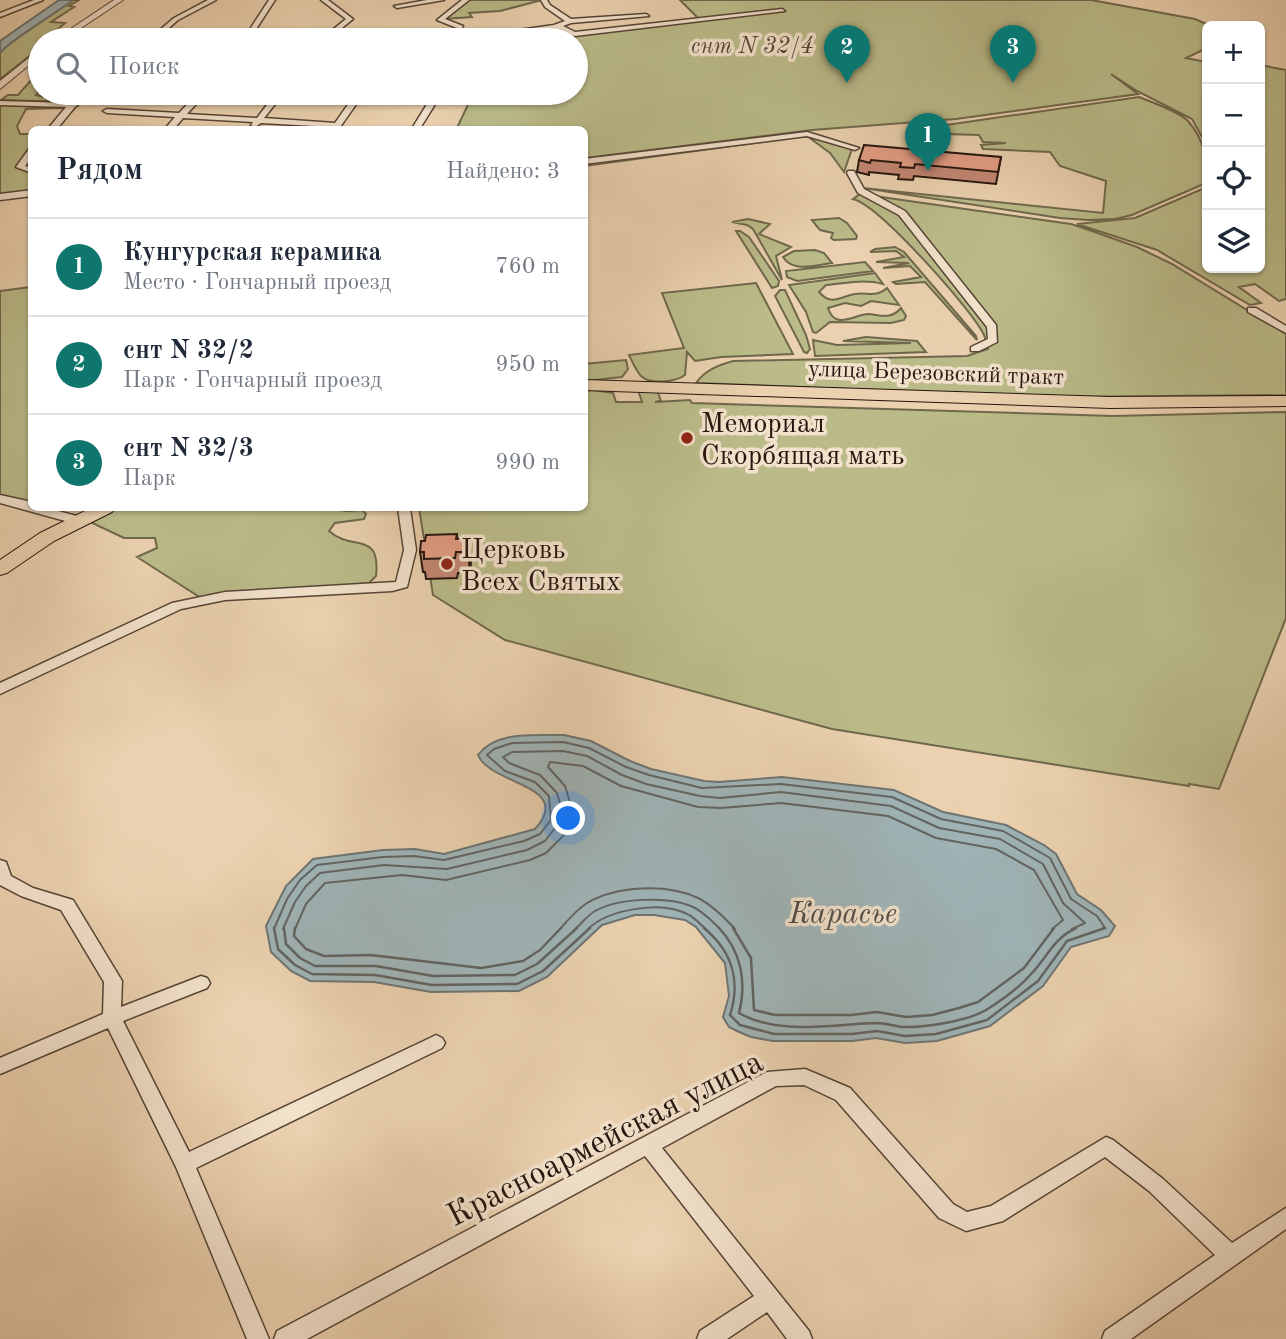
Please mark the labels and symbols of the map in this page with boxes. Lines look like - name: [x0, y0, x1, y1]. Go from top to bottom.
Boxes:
- pin: 2: [824, 25, 870, 83]
- pin: 3: [990, 25, 1036, 83]
- park label: снт N 32/4: [691, 35, 813, 59]
- pin: 1: [905, 113, 951, 171]
- street label: улица Березовский тракт: [807, 358, 1064, 389]
- place label: Мемориал Скорбящая мать: [701, 411, 904, 471]
- marker: Мемориал Скорбящая мать: [679, 430, 695, 446]
- place label: Церковь Всех Святых: [461, 537, 621, 597]
- marker: Церковь Всех Святых: [439, 556, 455, 572]
- your location: [551, 801, 585, 835]
- water label: Карасье: [788, 900, 897, 930]
- street label: Красноармейская улица: [442, 1046, 769, 1234]

